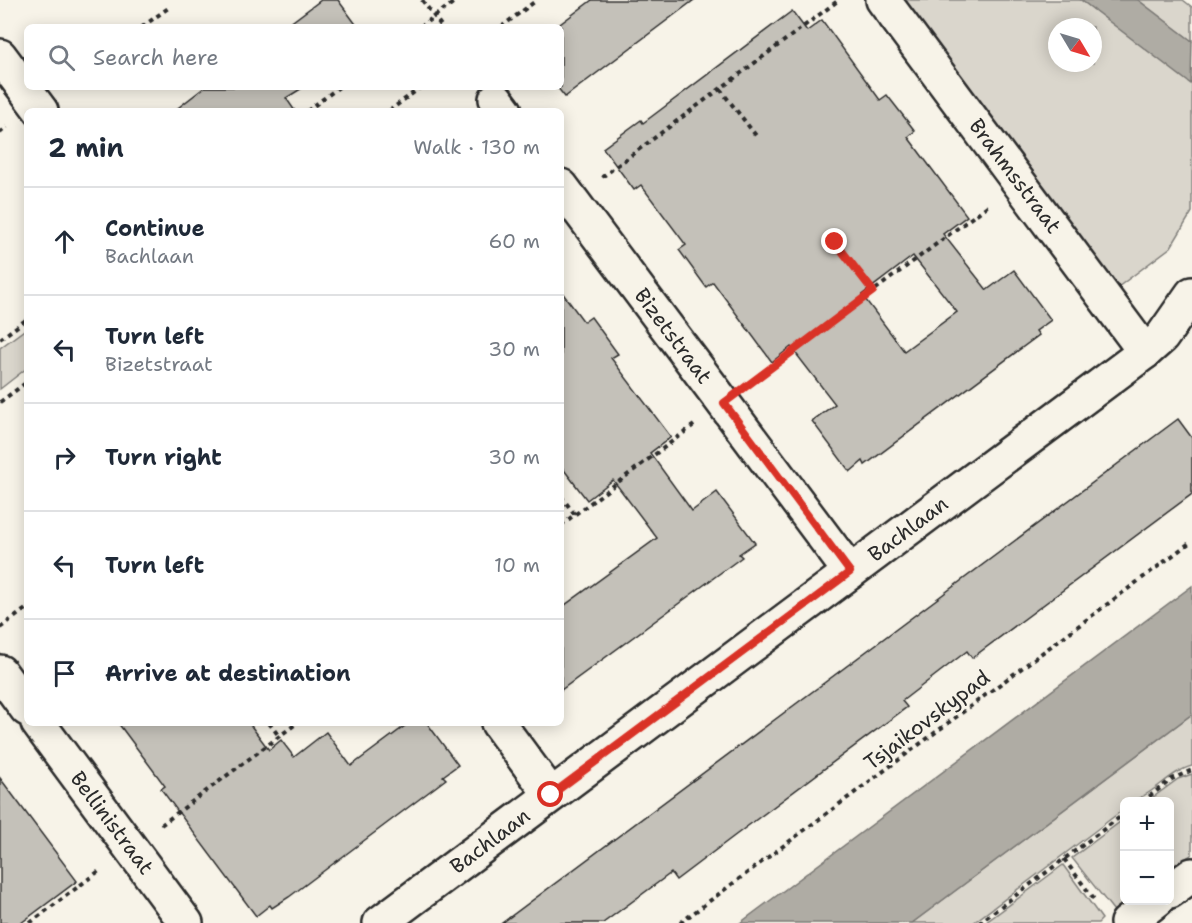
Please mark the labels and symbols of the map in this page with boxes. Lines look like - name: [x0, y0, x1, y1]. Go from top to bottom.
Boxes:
- north arrow: [1048, 18, 1102, 72]
- street label: Brahmsstraat: [963, 113, 1067, 239]
- route end: [821, 228, 847, 254]
- street label: Bizetstraat: [628, 282, 718, 390]
- street label: Bachlaan: [862, 490, 954, 568]
- street label: Tsjaikovskypad: [858, 663, 996, 777]
- street label: Bellinistraat: [64, 766, 160, 880]
- route start: [537, 781, 563, 807]
- street label: Bachlaan: [444, 802, 536, 880]

